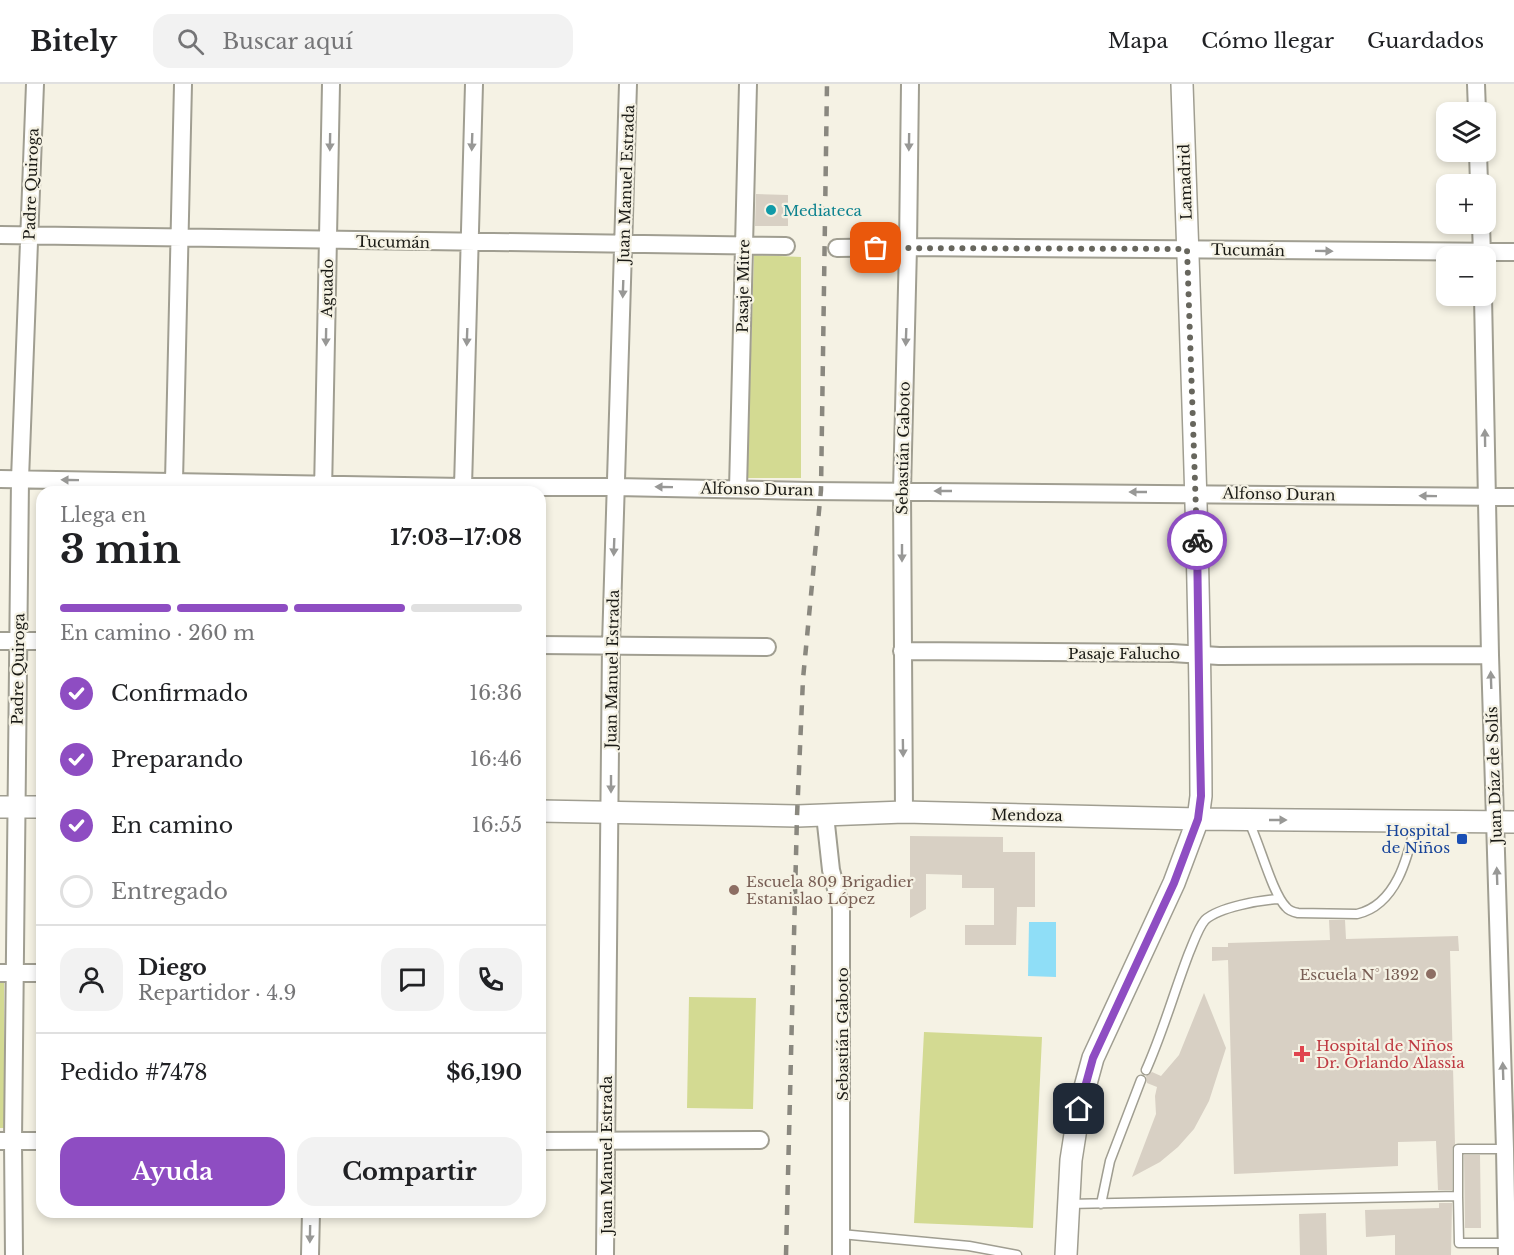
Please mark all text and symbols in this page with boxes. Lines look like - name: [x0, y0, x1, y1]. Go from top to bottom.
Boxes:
- search box: [153, 14, 573, 68]
- text: Bitely: [30, 24, 117, 59]
- icon: search: [174, 25, 207, 58]
- text: Buscar aquí: [222, 28, 353, 55]
- text: Mapa: [1108, 28, 1168, 54]
- text: Cómo llegar: [1201, 28, 1334, 54]
- text: Guardados: [1367, 28, 1484, 54]
- map controls: [1436, 102, 1496, 306]
- button: layers: [1436, 102, 1496, 162]
- street label: Juan Manuel Estrada: [614, 104, 638, 266]
- street label: Padre Quiroga: [20, 127, 42, 240]
- one-way arrow: [325, 133, 335, 152]
- one-way arrow: [468, 133, 477, 152]
- one-way arrow: [904, 133, 914, 152]
- street label: Lamadrid: [1174, 144, 1196, 220]
- button: +: [1436, 174, 1496, 234]
- place label: Mediateca: [783, 201, 862, 220]
- marker: Mediateca: [764, 203, 778, 217]
- pin: [850, 222, 901, 273]
- icon: bag: [859, 231, 892, 264]
- street label: Tucumán: [356, 232, 430, 252]
- street label: Pasaje Mitre: [733, 239, 753, 333]
- street label: Tucumán: [1211, 240, 1285, 260]
- one-way arrow: [1314, 246, 1333, 256]
- button: −: [1436, 246, 1496, 306]
- street label: Aguado: [317, 258, 337, 319]
- one-way arrow: [618, 280, 627, 299]
- one-way arrow: [321, 328, 331, 347]
- one-way arrow: [462, 328, 472, 347]
- one-way arrow: [901, 328, 910, 347]
- street label: Sebastián Gaboto: [892, 381, 914, 515]
- one-way arrow: [1480, 429, 1490, 448]
- one-way arrow: [60, 475, 79, 485]
- street label: Alfonso Duran: [700, 479, 813, 499]
- one-way arrow: [654, 483, 673, 492]
- street label: Alfonso Duran: [1222, 484, 1335, 504]
- one-way arrow: [933, 486, 952, 496]
- one-way arrow: [1128, 488, 1147, 497]
- one-way arrow: [1418, 491, 1437, 501]
- text: Llega en: [60, 503, 146, 527]
- courier: [1167, 510, 1227, 570]
- text: 17:03–17:08: [390, 524, 522, 551]
- icon: bike: [1181, 524, 1214, 557]
- text: 3 min: [60, 525, 181, 574]
- one-way arrow: [610, 538, 619, 557]
- one-way arrow: [897, 544, 907, 563]
- street label: Juan Manuel Estrada: [601, 589, 623, 750]
- street label: Padre Quiroga: [8, 612, 28, 725]
- text: En camino · 260 m: [60, 621, 255, 645]
- street label: Pasaje Falucho: [1068, 644, 1180, 663]
- one-way arrow: [1486, 670, 1495, 689]
- icon: check: [60, 677, 93, 710]
- text: Confirmado: [111, 680, 248, 707]
- text: 16:36: [469, 681, 522, 705]
- street label: Juan Díaz de Solís: [1482, 706, 1506, 846]
- one-way arrow: [898, 739, 908, 758]
- icon: check: [60, 743, 93, 776]
- text: Preparando: [111, 746, 243, 773]
- text: 16:46: [470, 747, 522, 771]
- one-way arrow: [606, 775, 615, 794]
- street label: Mendoza: [991, 805, 1064, 825]
- icon: check: [60, 809, 93, 842]
- text: En camino: [111, 812, 233, 839]
- text: 16:55: [472, 813, 522, 837]
- one-way arrow: [1268, 815, 1287, 825]
- place label: Hospital de Niños: [1382, 821, 1450, 857]
- marker: Hospital de Niños: [1455, 832, 1469, 846]
- one-way arrow: [1492, 866, 1502, 885]
- place label: Escuela 809 Brigadier Estanislao López: [746, 872, 914, 908]
- text: Entregado: [111, 878, 228, 905]
- marker: Escuela 809 Brigadier Estanislao López: [727, 883, 741, 897]
- button: person: [60, 948, 123, 1011]
- button: chat: [381, 948, 444, 1011]
- button: phone: [459, 948, 522, 1011]
- text: Diego: [138, 954, 207, 981]
- place label: Escuela N° 1392: [1299, 965, 1419, 984]
- street label: Sebastián Gaboto: [833, 967, 852, 1101]
- marker: Escuela N° 1392: [1424, 967, 1438, 981]
- text: Repartidor · 4.9: [138, 981, 296, 1005]
- place label: Hospital de Niños Dr. Orlando Alassia: [1316, 1036, 1465, 1072]
- marker: Hospital de Niños Dr. Orlando Alassia: [1293, 1045, 1311, 1063]
- text: Pedido #7478: [60, 1059, 208, 1086]
- text: $6,190: [446, 1059, 522, 1086]
- one-way arrow: [1498, 1061, 1508, 1080]
- street label: Juan Manuel Estrada: [597, 1075, 616, 1236]
- pin: [1053, 1083, 1104, 1134]
- icon: home: [1062, 1092, 1095, 1125]
- button: Ayuda: [60, 1137, 285, 1206]
- button: Compartir: [297, 1137, 522, 1206]
- one-way arrow: [305, 1224, 315, 1243]

